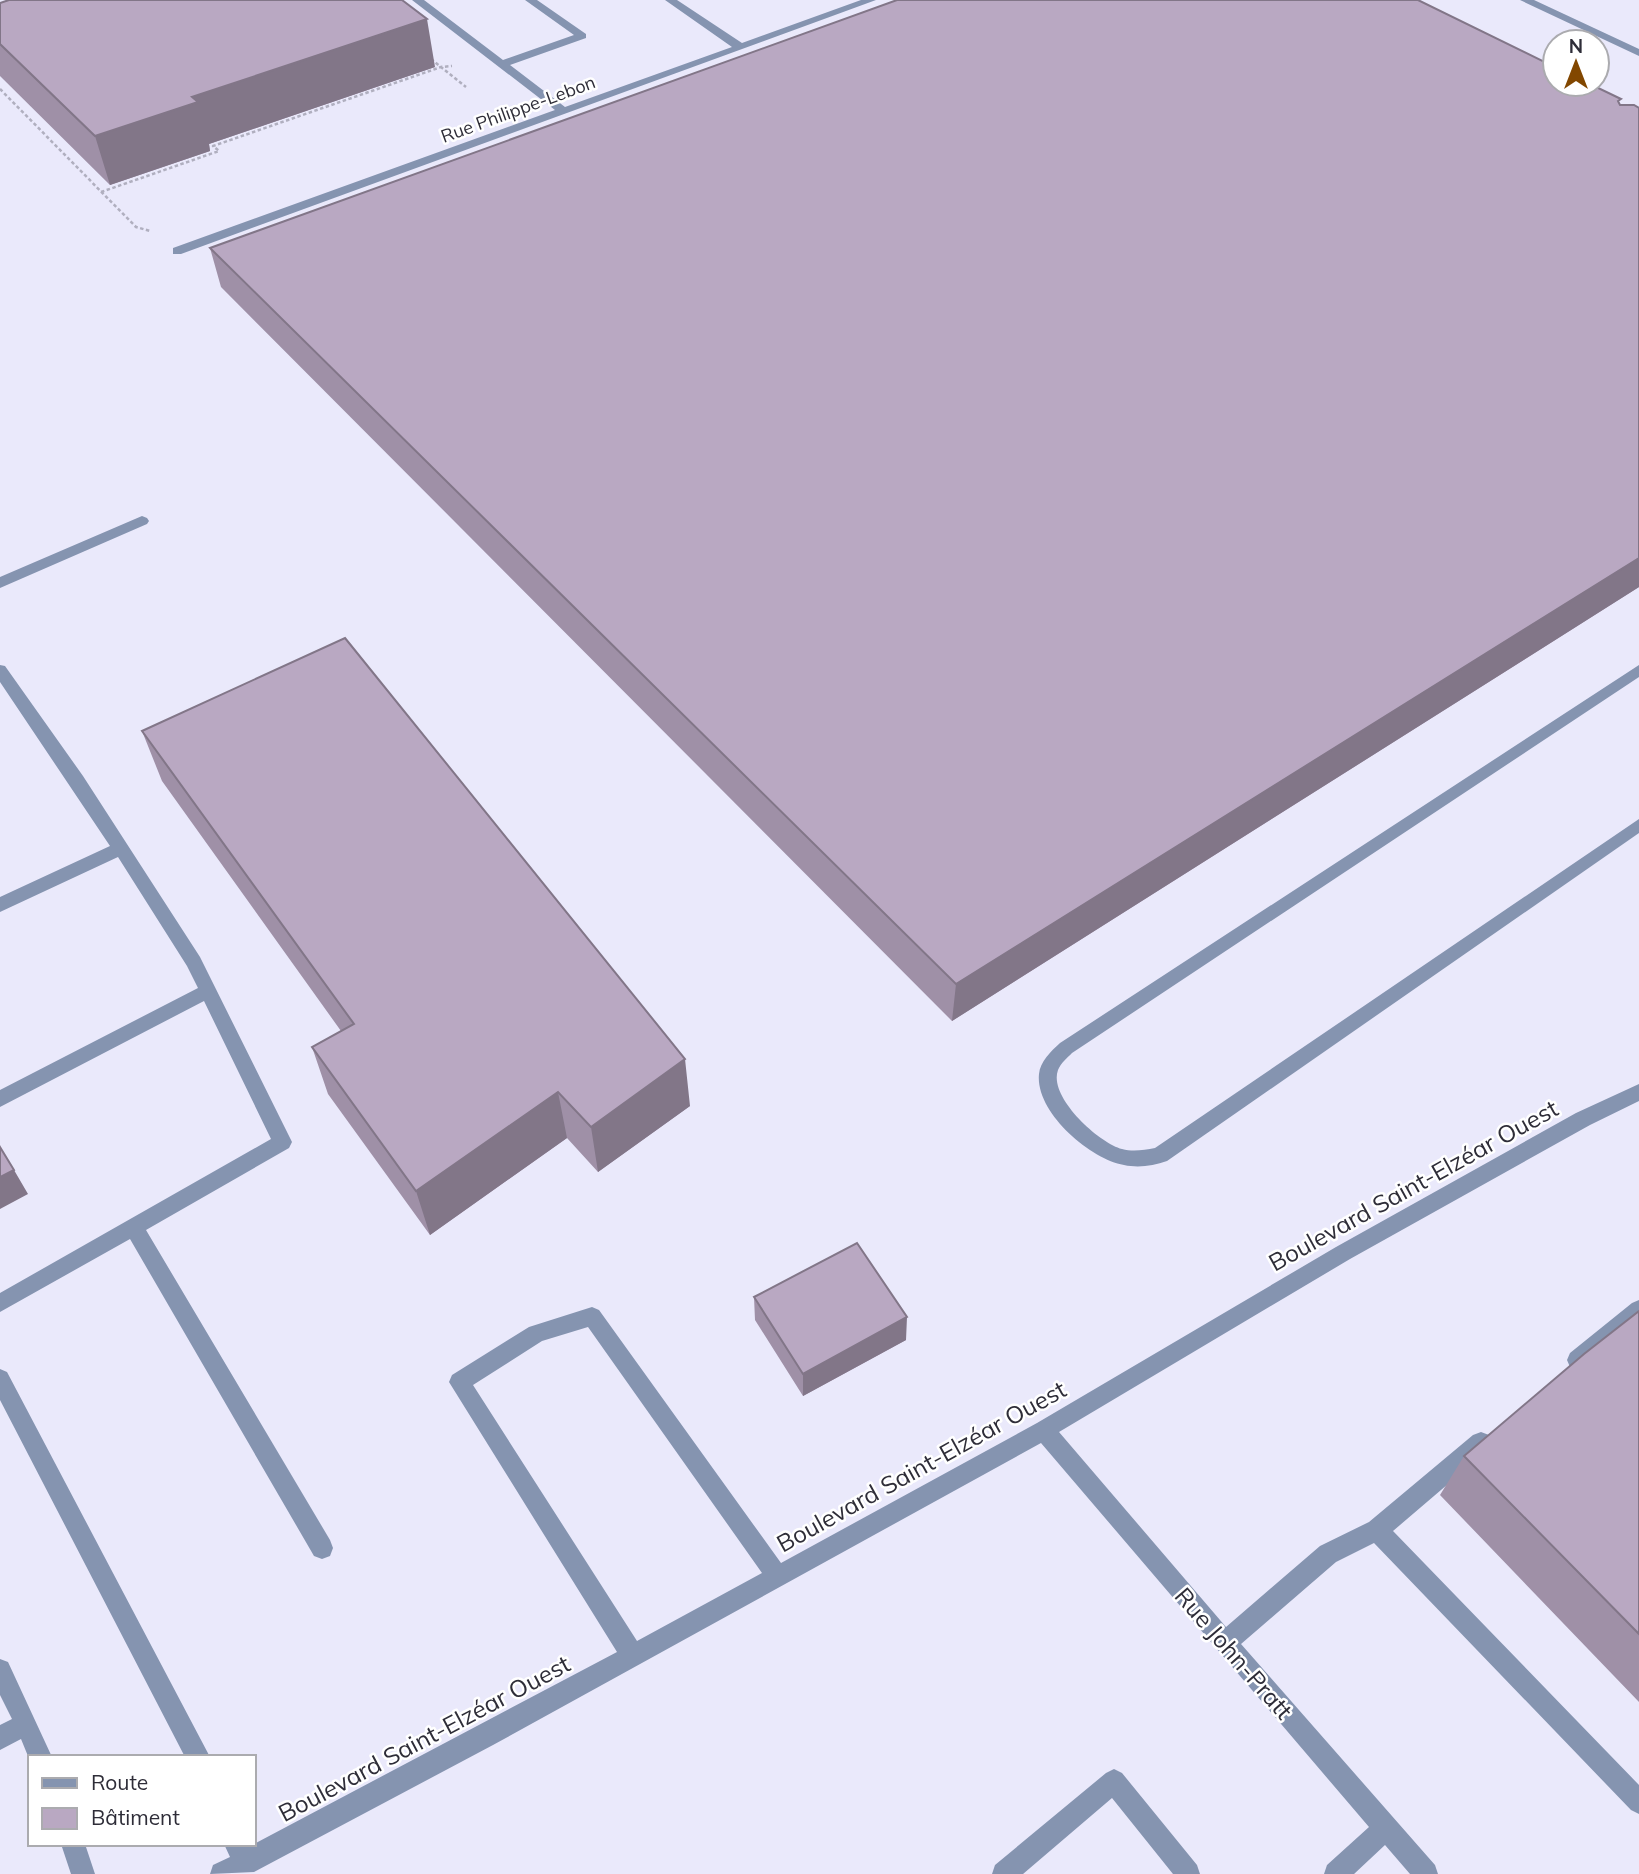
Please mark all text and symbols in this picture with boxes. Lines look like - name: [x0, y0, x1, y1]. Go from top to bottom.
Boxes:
- north arrow: [1541, 28, 1611, 98]
- text: N: [1569, 34, 1583, 58]
- street label: Rue Philippe-Lebon: [438, 70, 598, 148]
- street label: Boulevard Saint-Elzéar Ouest: [1263, 1093, 1563, 1277]
- street label: Boulevard Saint-Elzéar Ouest: [771, 1374, 1071, 1558]
- street label: Rue John-Pratt: [1169, 1581, 1299, 1725]
- street label: Boulevard Saint-Elzéar Ouest: [273, 1648, 575, 1828]
- legend: [28, 1755, 256, 1846]
- text: Route: [91, 1769, 148, 1795]
- text: Bâtiment: [91, 1804, 180, 1830]

